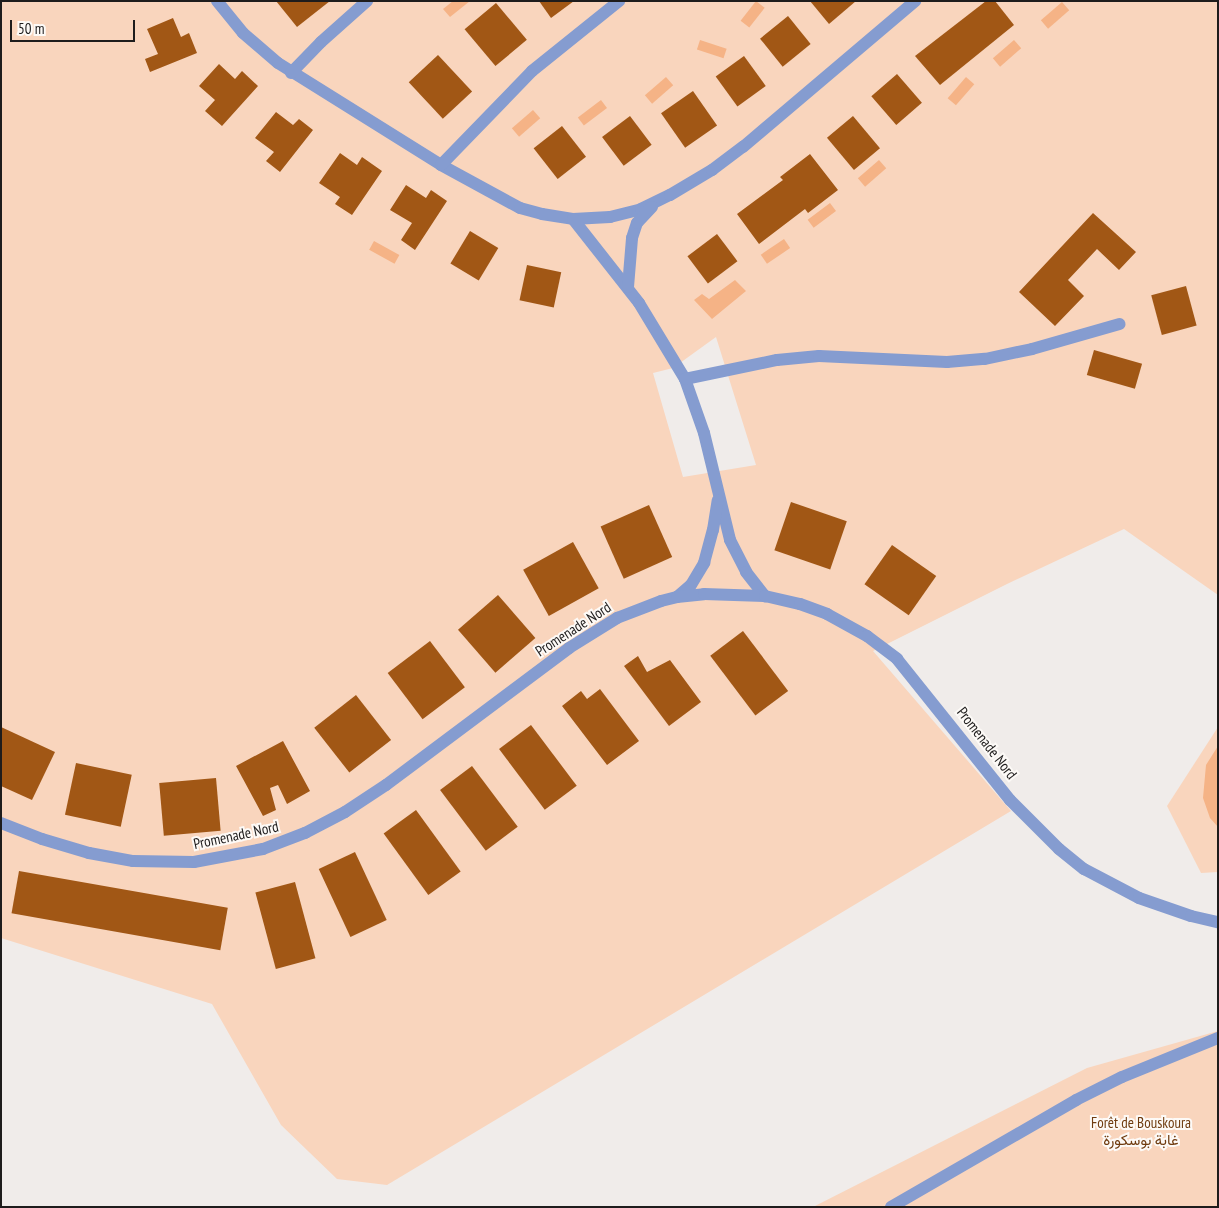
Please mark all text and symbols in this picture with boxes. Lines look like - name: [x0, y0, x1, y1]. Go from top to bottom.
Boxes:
- scale bar: [12, 10, 138, 42]
- text: 50 m: [18, 19, 44, 38]
- street label: Promenade Nord: [532, 598, 614, 660]
- street label: Promenade Nord: [953, 703, 1021, 783]
- street label: Promenade Nord: [192, 817, 280, 853]
- park label: Forêt de Bouskoura غابة بوسكورة: [1091, 1113, 1191, 1148]

